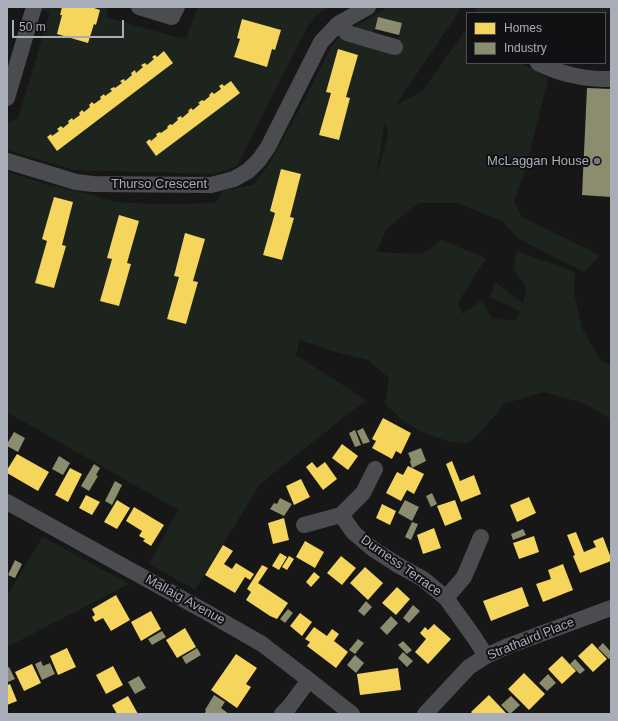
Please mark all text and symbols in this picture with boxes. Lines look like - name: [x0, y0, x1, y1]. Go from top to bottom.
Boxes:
- scale bar: [14, 12, 126, 38]
- legend: [466, 12, 606, 64]
- text: 50 m: [19, 20, 46, 34]
- text: Homes: [504, 21, 542, 35]
- text: Industry: [504, 41, 547, 55]
- place label: McLaggan House: [487, 153, 589, 169]
- marker: McLaggan House: [592, 156, 602, 166]
- street label: Thurso Crescent: [111, 176, 207, 192]
- street label: Durness Terrace: [357, 532, 445, 600]
- street label: Mallaig Avenue: [142, 572, 228, 628]
- street label: Strathaird Place: [485, 614, 577, 664]

